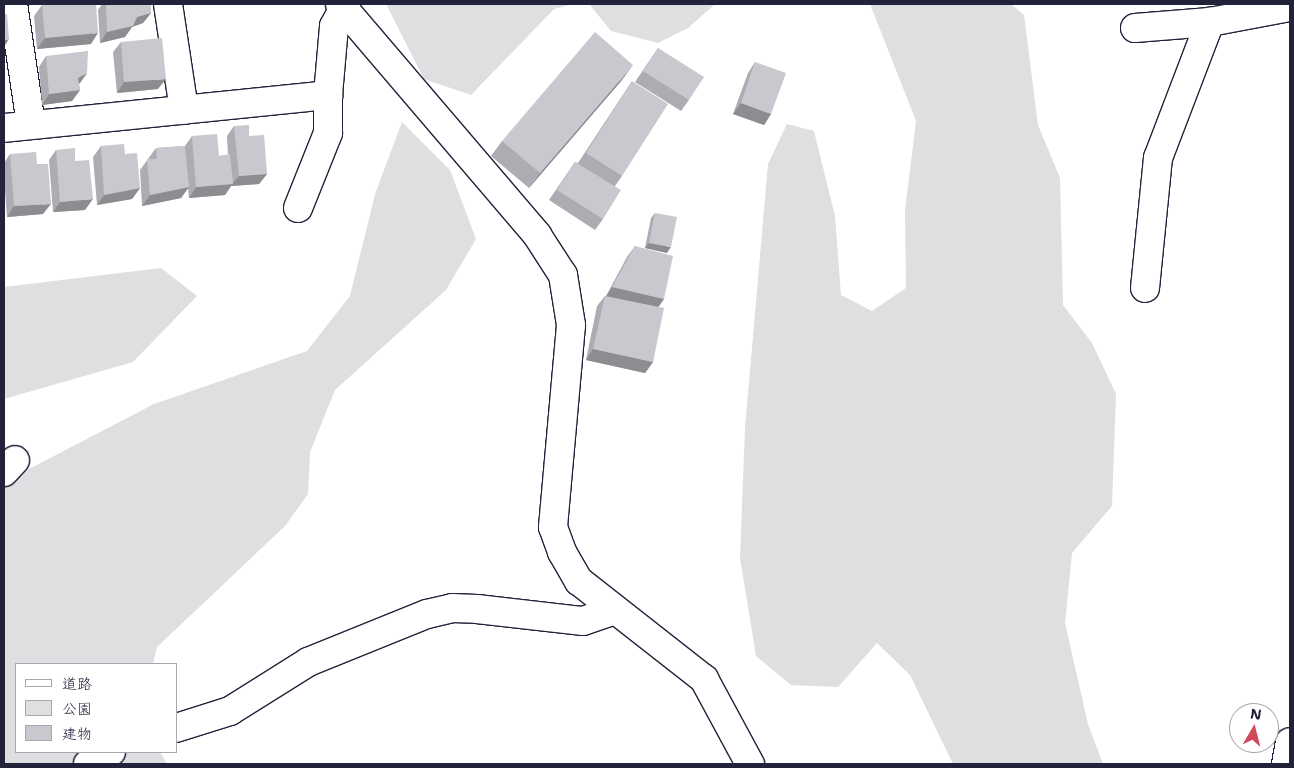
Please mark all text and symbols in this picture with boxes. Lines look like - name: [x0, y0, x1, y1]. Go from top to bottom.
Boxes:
- legend: [15, 663, 178, 753]
- text: 道路: [62, 674, 92, 694]
- text: 公園: [62, 699, 92, 719]
- north arrow: [1229, 703, 1279, 753]
- text: N: [1249, 704, 1263, 724]
- text: 建物: [62, 724, 92, 744]

